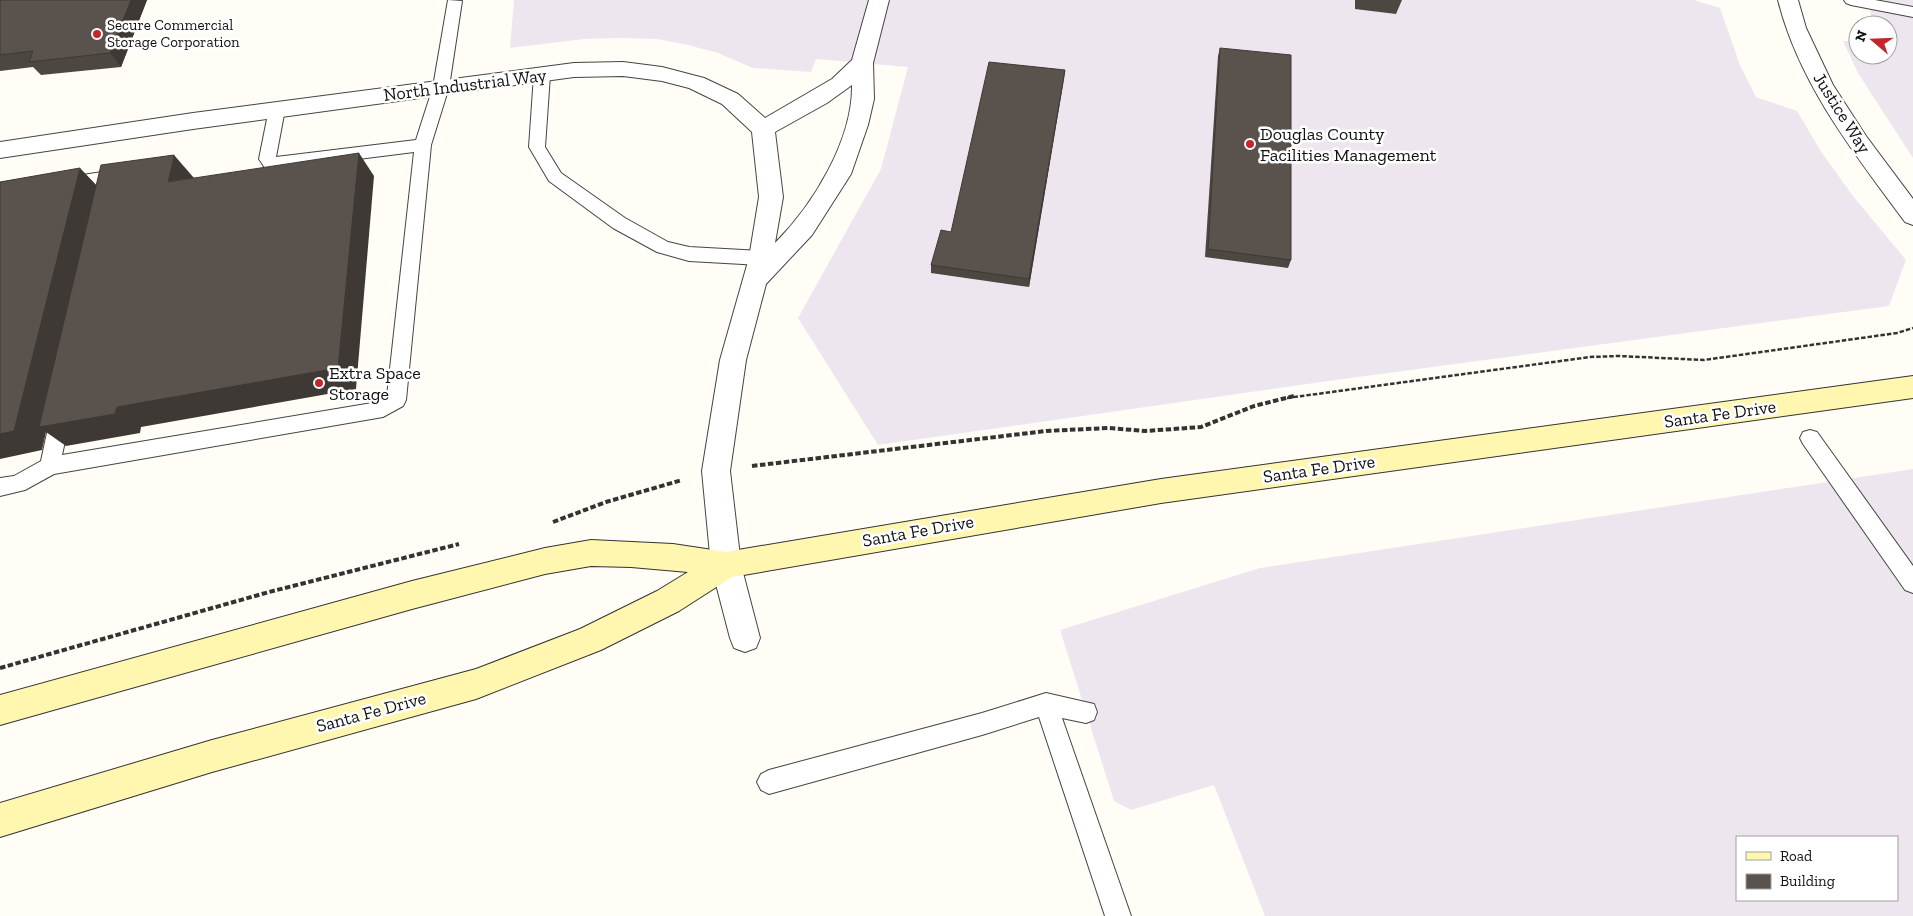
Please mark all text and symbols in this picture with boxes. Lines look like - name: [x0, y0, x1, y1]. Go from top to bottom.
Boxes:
- north arrow: [1848, 15, 1898, 65]
- place label: Secure Commercial Storage Corporation: [107, 16, 240, 51]
- marker: Secure Commercial Storage Corporation: [91, 28, 103, 40]
- text: N: [1851, 28, 1871, 44]
- street label: North Industrial Way: [382, 64, 549, 106]
- street label: Justice Way: [1808, 68, 1876, 158]
- place label: Douglas County Facilities Management: [1260, 123, 1437, 166]
- marker: Douglas County Facilities Management: [1244, 138, 1256, 150]
- place label: Extra Space Storage: [329, 362, 421, 405]
- marker: Extra Space Storage: [313, 377, 325, 389]
- street label: Santa Fe Drive: [1663, 395, 1777, 433]
- street label: Santa Fe Drive: [1262, 450, 1376, 488]
- street label: Santa Fe Drive: [861, 510, 975, 552]
- street label: Santa Fe Drive: [314, 687, 428, 737]
- legend: [1736, 836, 1898, 901]
- text: Road: [1780, 847, 1813, 865]
- text: Building: [1780, 872, 1835, 890]

